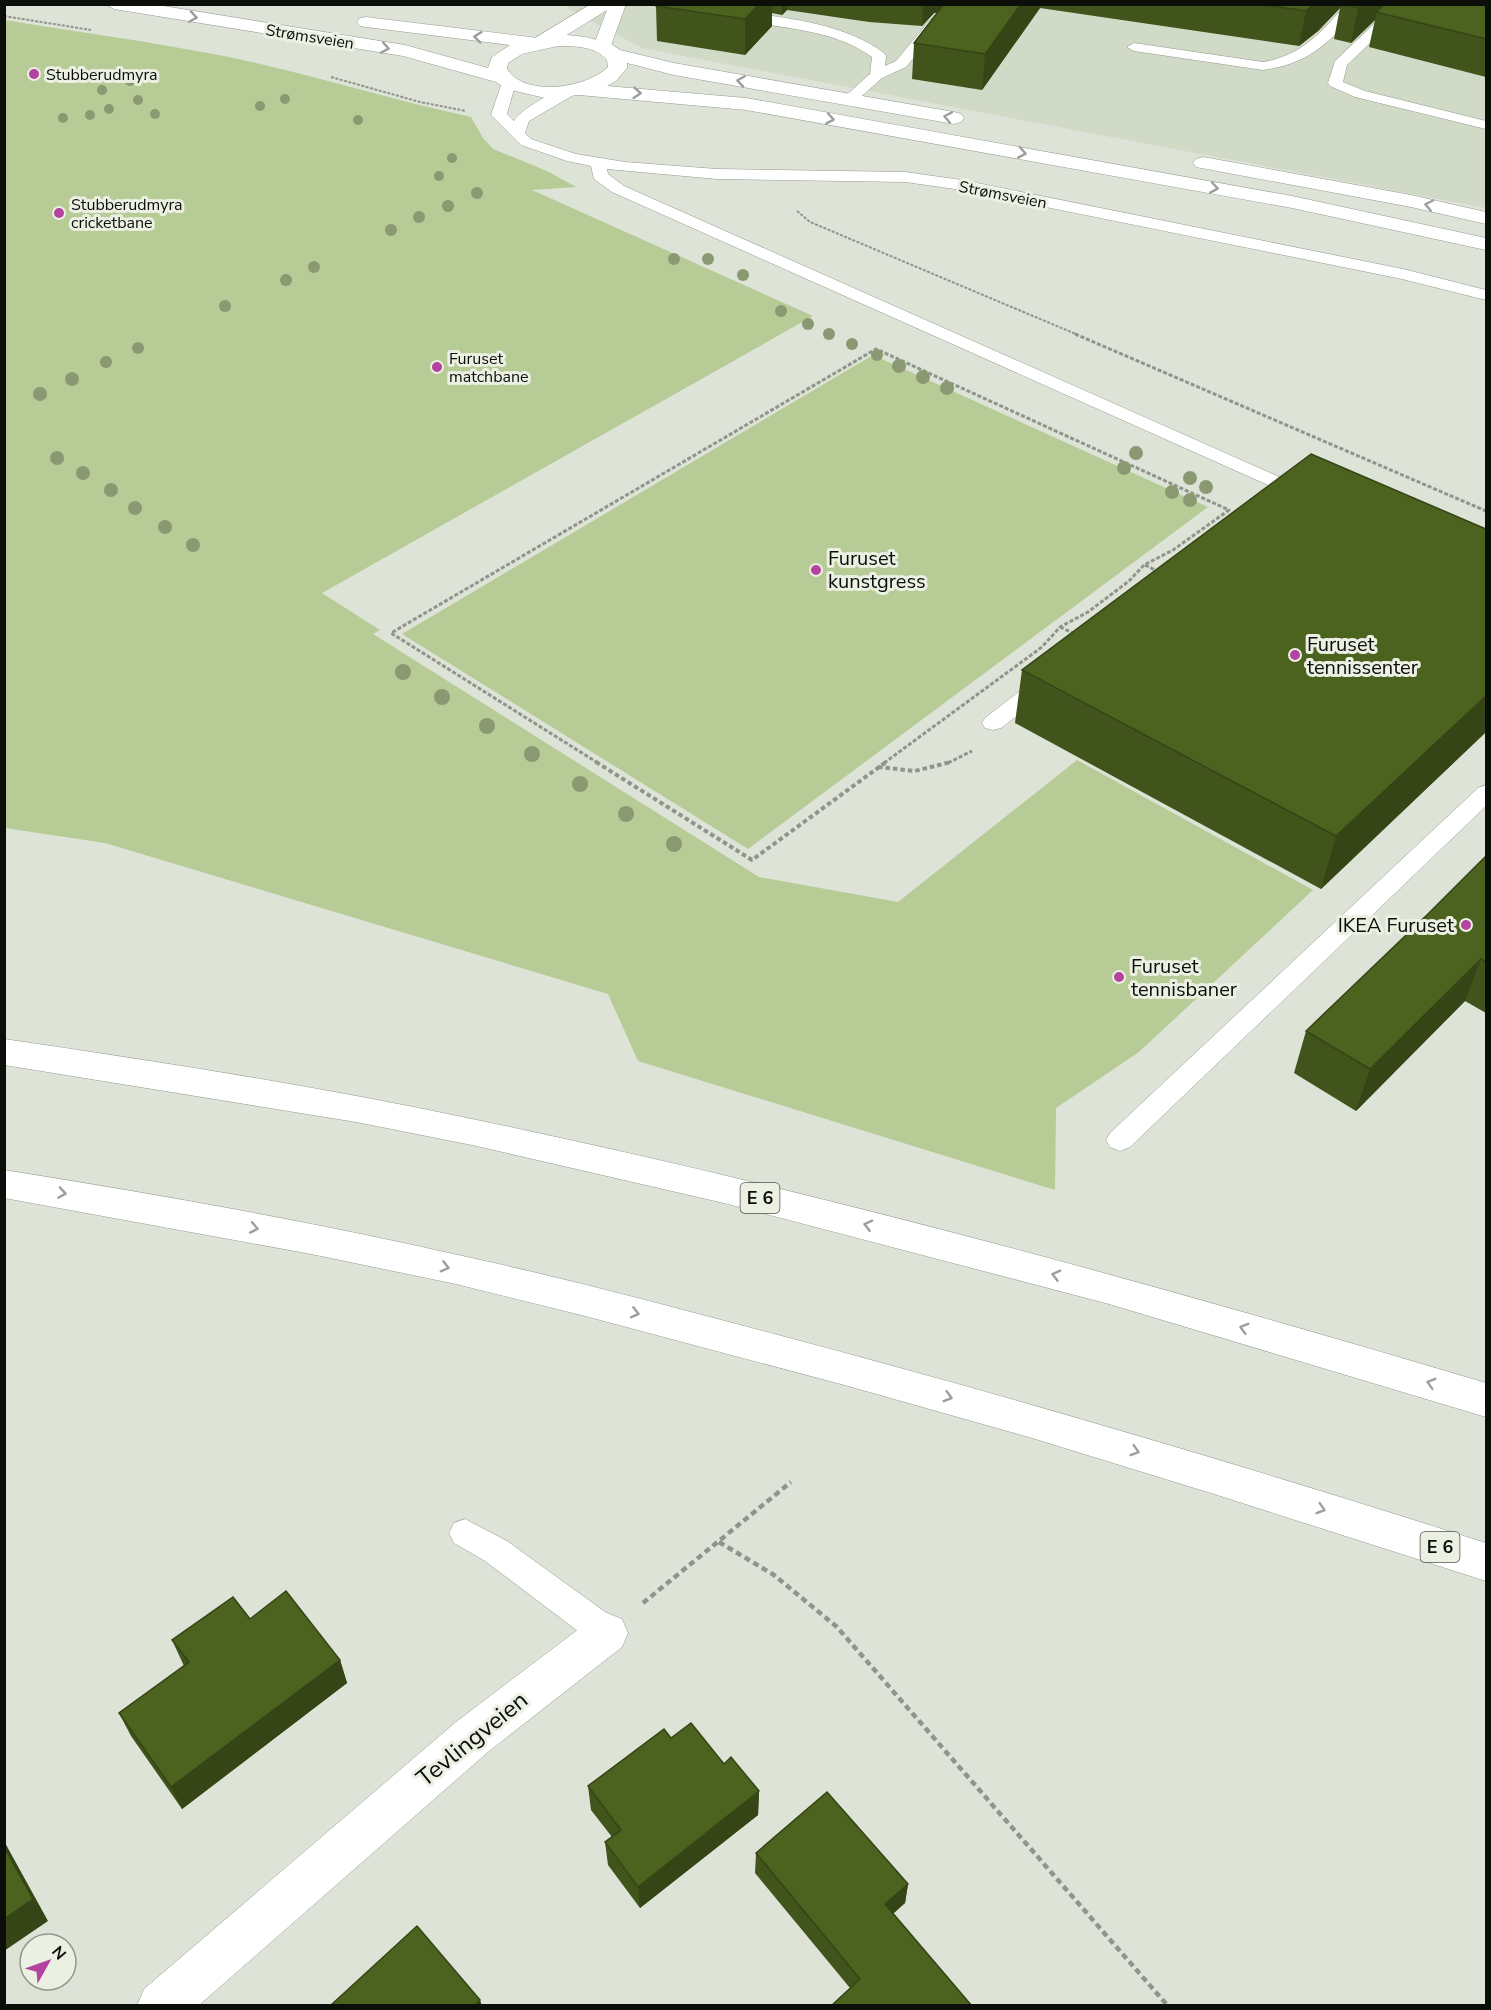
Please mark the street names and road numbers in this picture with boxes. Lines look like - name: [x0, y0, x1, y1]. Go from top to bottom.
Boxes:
- street label: Strømsveien: [264, 19, 356, 55]
- street label: Strømsveien: [957, 176, 1049, 214]
- road number: E 6: [740, 1183, 780, 1213]
- road number: E 6: [1420, 1532, 1460, 1562]
- street label: Tevlingveien: [410, 1684, 534, 1794]

